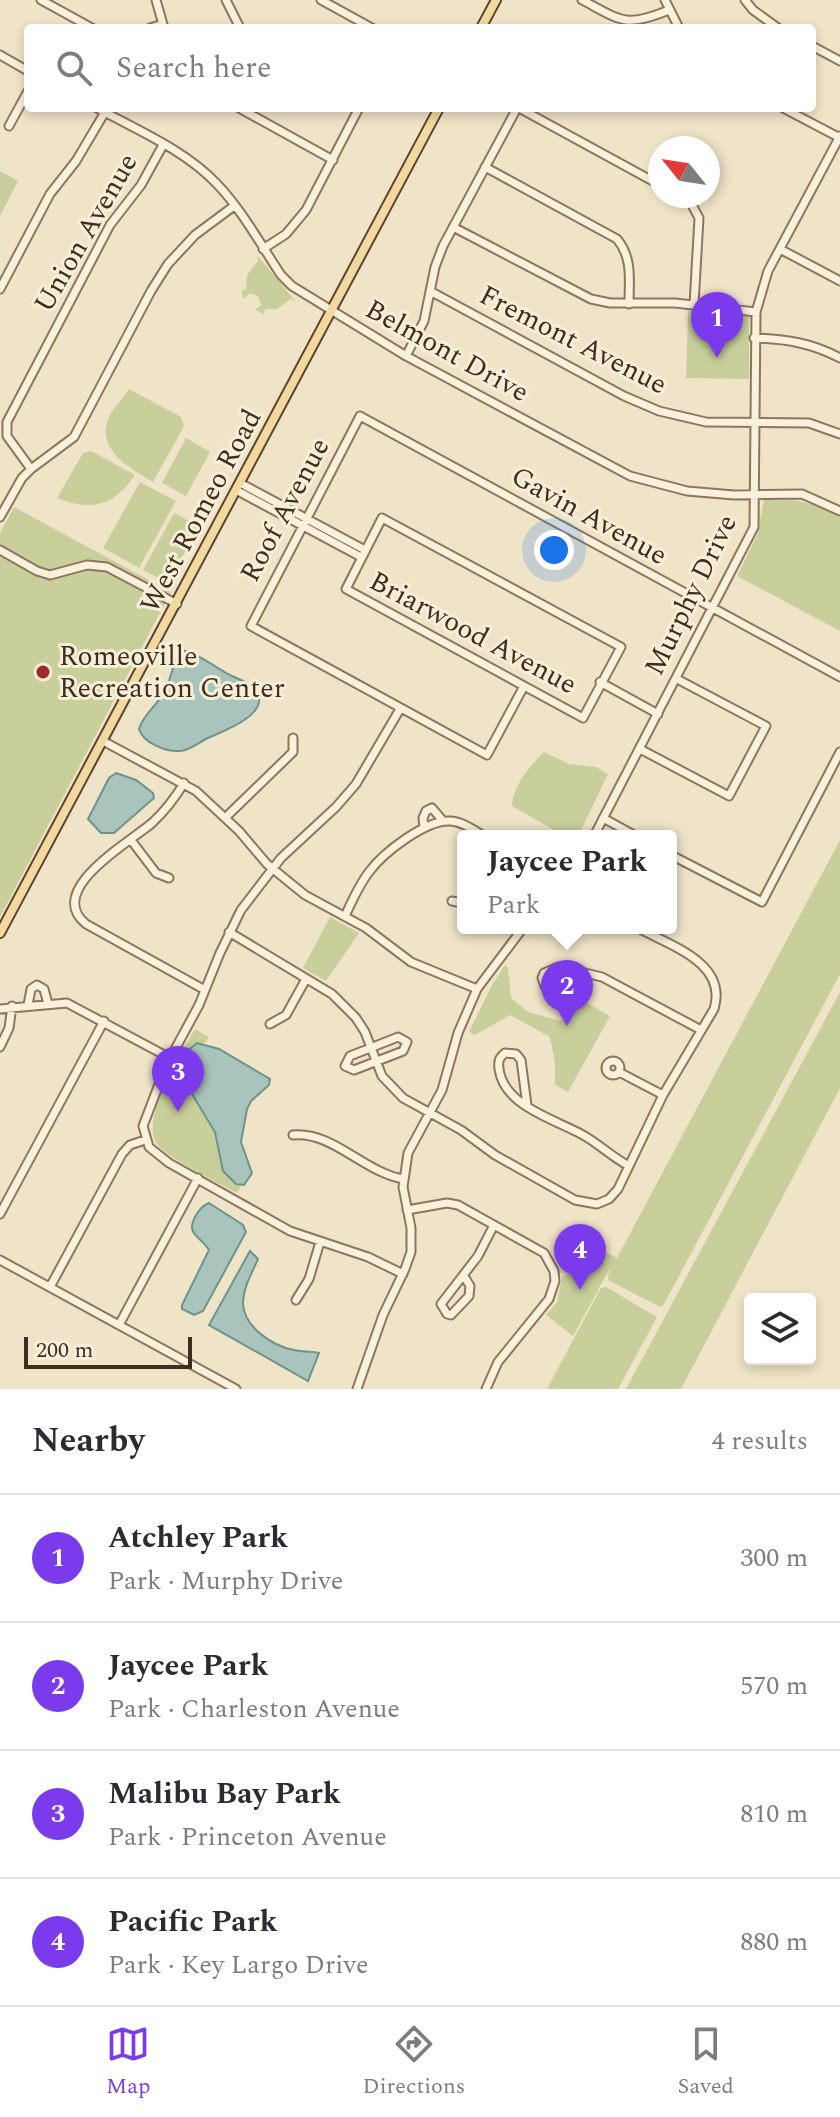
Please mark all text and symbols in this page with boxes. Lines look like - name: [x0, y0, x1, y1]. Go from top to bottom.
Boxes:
- search box: [24, 24, 816, 112]
- text: Search here: [116, 45, 272, 91]
- icon: search: [52, 46, 96, 90]
- north arrow: [648, 136, 720, 208]
- street label: Union Avenue: [23, 145, 149, 321]
- street label: Fremont Avenue: [472, 274, 674, 406]
- street label: Belmont Drive: [357, 288, 537, 414]
- pin: 1: [691, 292, 743, 358]
- street label: West Romeo Road: [129, 401, 273, 621]
- street label: Roof Avenue: [229, 430, 341, 590]
- street label: Gavin Avenue: [503, 455, 675, 577]
- street label: Murphy Drive: [633, 507, 749, 683]
- your location: [534, 530, 574, 570]
- street label: Briarwood Avenue: [361, 560, 585, 706]
- place label: Romeoville Recreation Center: [59, 635, 285, 710]
- marker: Romeoville Recreation Center: [34, 663, 52, 681]
- popup: [457, 830, 677, 934]
- text: Jaycee Park: [487, 839, 647, 885]
- text: Park: [487, 885, 540, 925]
- pin: 2: [541, 960, 593, 1026]
- pin: 3: [152, 1046, 204, 1112]
- pin: 4: [554, 1224, 606, 1290]
- map controls: [744, 1293, 816, 1365]
- button: layers: [744, 1293, 816, 1365]
- scale bar: [24, 1333, 192, 1369]
- text: 200 m: [36, 1334, 93, 1367]
- text: Nearby: [32, 1415, 145, 1467]
- text: 4 results: [712, 1421, 808, 1461]
- text: Atchley Park: [108, 1515, 288, 1561]
- text: 1: [51, 1538, 65, 1578]
- text: 300 m: [740, 1538, 808, 1578]
- text: Park · Murphy Drive: [108, 1561, 343, 1601]
- text: Jaycee Park: [108, 1643, 269, 1689]
- text: 2: [51, 1666, 65, 1706]
- text: 570 m: [740, 1666, 808, 1706]
- text: Park · Charleston Avenue: [108, 1689, 400, 1729]
- text: Malibu Bay Park: [108, 1771, 341, 1817]
- text: 3: [51, 1794, 65, 1834]
- text: 810 m: [740, 1794, 808, 1834]
- text: Park · Princeton Avenue: [108, 1817, 387, 1857]
- text: Pacific Park: [108, 1899, 278, 1945]
- text: 4: [51, 1922, 65, 1962]
- text: 880 m: [740, 1922, 808, 1962]
- text: Park · Key Largo Drive: [108, 1945, 368, 1985]
- tab: Map: [106, 2022, 150, 2103]
- tab: Directions: [363, 2022, 465, 2103]
- tab: Saved: [677, 2022, 734, 2103]

